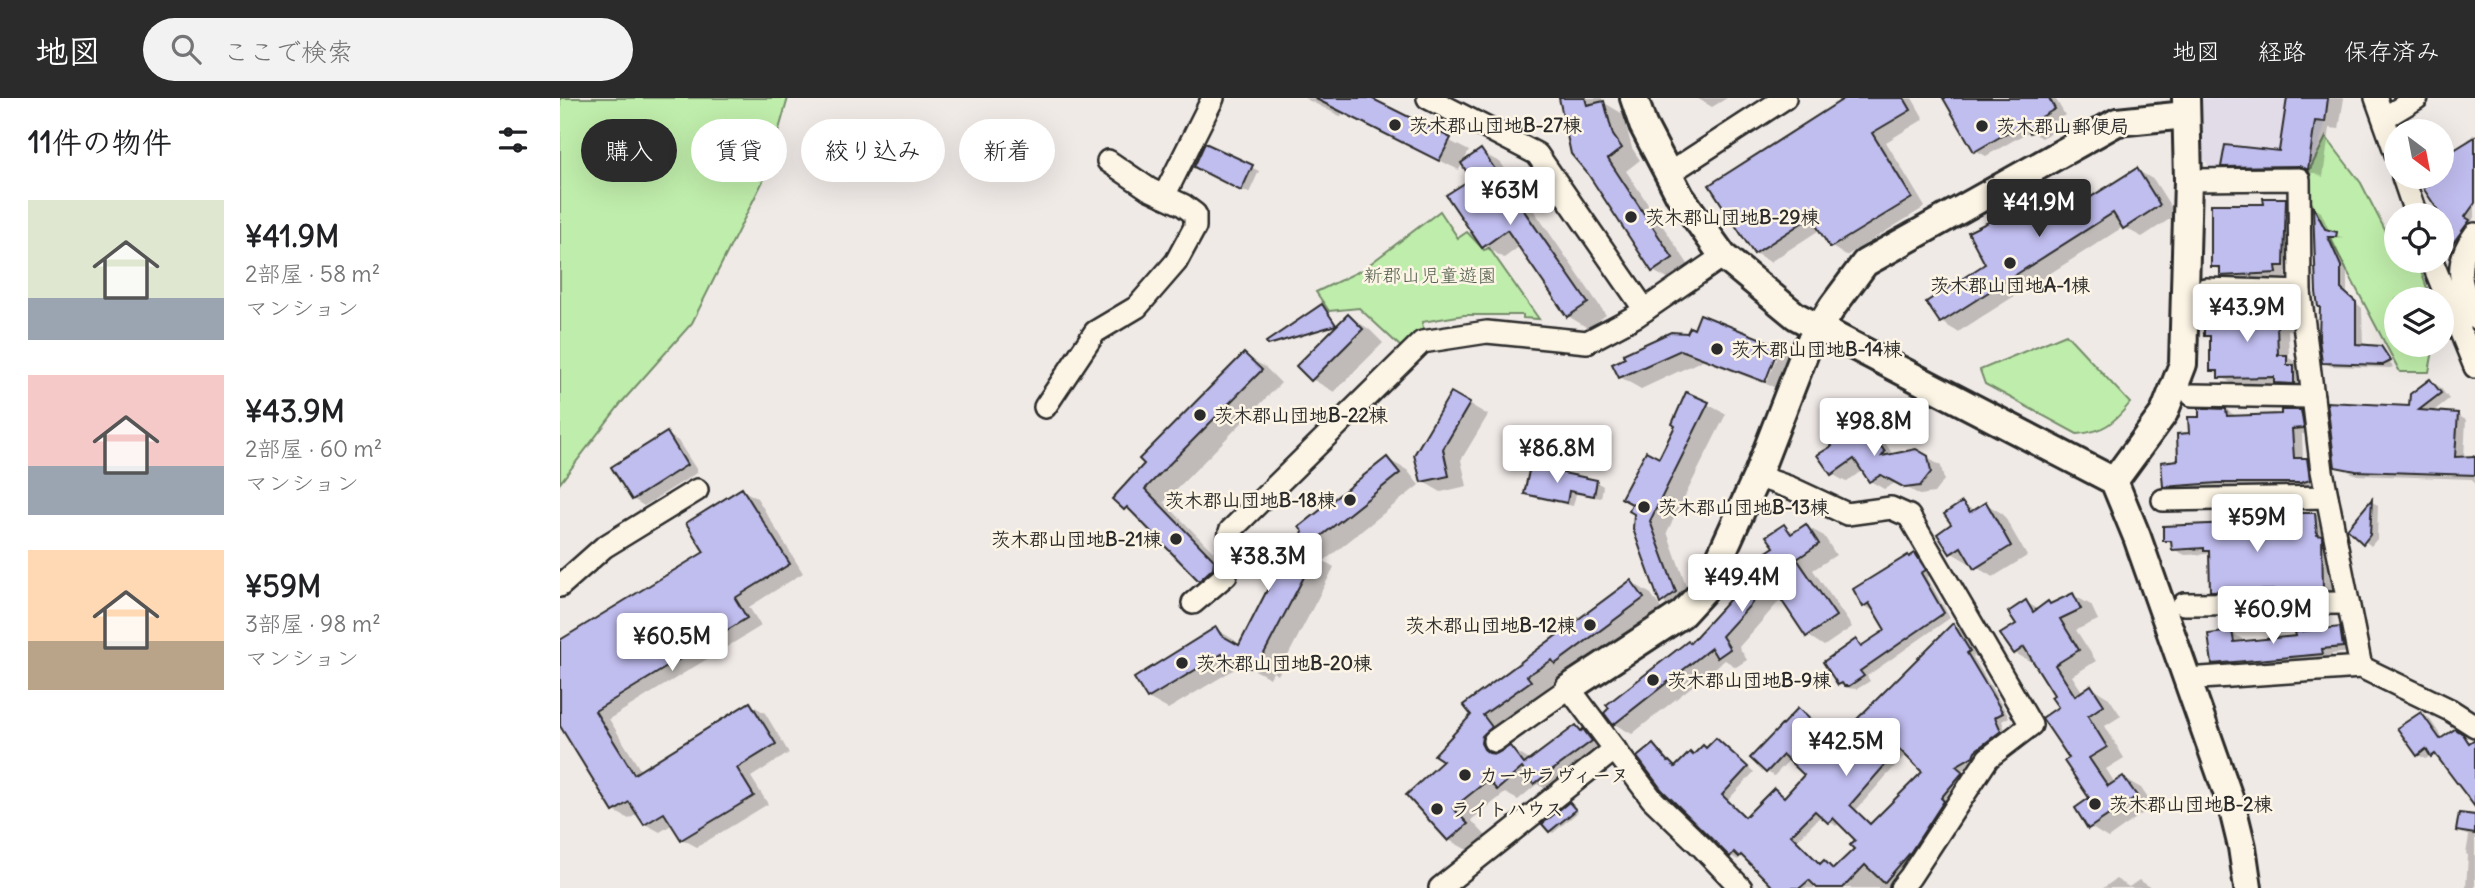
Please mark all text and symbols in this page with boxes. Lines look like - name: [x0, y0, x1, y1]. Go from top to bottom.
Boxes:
- search box: [143, 18, 633, 81]
- text: 地図: [35, 30, 101, 72]
- icon: search: [167, 30, 205, 68]
- text: ここで検索: [223, 35, 353, 68]
- text: 地図: [2172, 36, 2220, 66]
- text: 経路: [2258, 36, 2306, 66]
- text: 保存済み: [2344, 36, 2440, 66]
- place label: 茨木郡山団地B-27棟: [1409, 113, 1582, 137]
- place label: 茨木郡山郵便局: [1996, 114, 2129, 138]
- marker: 茨木郡山団地B-27棟: [1387, 117, 1403, 133]
- marker: 茨木郡山郵便局: [1974, 118, 1990, 134]
- chip: 購入: [581, 119, 677, 182]
- chip: 賃貸: [691, 119, 787, 182]
- chip: 絞り込み: [801, 119, 945, 182]
- chip: 新着: [959, 119, 1055, 182]
- north arrow: [2384, 119, 2454, 189]
- map controls: [2384, 119, 2454, 357]
- icon: filters: [494, 121, 532, 159]
- text: 11件の物件: [28, 123, 172, 161]
- pin: ¥63M: [1469, 167, 1551, 227]
- text: ¥63M: [1481, 175, 1539, 204]
- pin: ¥41.9M: [1982, 180, 2096, 239]
- text: ¥41.9M: [2003, 187, 2075, 216]
- button: locate: [2384, 203, 2454, 273]
- place label: 茨木郡山団地B-29棟: [1645, 205, 1819, 229]
- marker: 茨木郡山団地B-29棟: [1623, 209, 1639, 225]
- text: ¥41.9M: [245, 217, 339, 255]
- icon: home: [84, 228, 168, 312]
- marker: 茨木郡山団地A-1棟: [2002, 255, 2018, 271]
- text: 2部屋 · 58 m²: [245, 259, 380, 288]
- park label: 新郡山児童遊園: [1363, 263, 1497, 287]
- place label: 茨木郡山団地A-1棟: [1930, 273, 2090, 297]
- pin: ¥43.9M: [2190, 285, 2304, 344]
- button: layers: [2384, 287, 2454, 357]
- text: ¥43.9M: [2209, 292, 2285, 321]
- text: マンション: [245, 293, 359, 322]
- place label: 茨木郡山団地B-14棟: [1731, 337, 1902, 361]
- marker: 茨木郡山団地B-14棟: [1709, 341, 1725, 357]
- text: ¥43.9M: [245, 392, 345, 430]
- pin: ¥98.8M: [1817, 398, 1931, 458]
- icon: home: [84, 403, 168, 487]
- place label: 茨木郡山団地B-22棟: [1214, 403, 1388, 427]
- text: ¥98.8M: [1836, 406, 1912, 435]
- marker: 茨木郡山団地B-22棟: [1192, 407, 1208, 423]
- pin: ¥86.8M: [1500, 426, 1614, 485]
- text: ¥86.8M: [1519, 433, 1595, 462]
- text: 2部屋 · 60 m²: [245, 434, 382, 463]
- text: マンション: [245, 468, 359, 497]
- place label: 茨木郡山団地B-18棟: [1165, 488, 1336, 512]
- marker: 茨木郡山団地B-18棟: [1342, 492, 1358, 508]
- pin: ¥59M: [2216, 494, 2298, 554]
- place label: 茨木郡山団地B-13棟: [1658, 495, 1829, 519]
- marker: 茨木郡山団地B-13棟: [1636, 499, 1652, 515]
- text: ¥59M: [2228, 502, 2286, 531]
- place label: 茨木郡山団地B-21棟: [991, 527, 1162, 551]
- marker: 茨木郡山団地B-21棟: [1168, 531, 1184, 547]
- pin: ¥38.3M: [1211, 533, 1325, 593]
- text: ¥38.3M: [1230, 541, 1306, 570]
- pin: ¥49.4M: [1685, 554, 1799, 614]
- text: ¥49.4M: [1704, 562, 1780, 591]
- text: ¥59M: [245, 567, 321, 605]
- icon: home: [84, 578, 168, 662]
- pin: ¥60.9M: [2216, 587, 2330, 646]
- text: ¥60.9M: [2234, 594, 2312, 623]
- text: 3部屋 · 98 m²: [245, 609, 381, 638]
- place label: 茨木郡山団地B-12棟: [1405, 613, 1576, 637]
- pin: ¥60.5M: [615, 614, 729, 673]
- marker: 茨木郡山団地B-12棟: [1582, 617, 1598, 633]
- text: ¥60.5M: [633, 621, 711, 650]
- text: マンション: [245, 643, 359, 672]
- place label: 茨木郡山団地B-20棟: [1196, 651, 1372, 675]
- marker: 茨木郡山団地B-20棟: [1174, 655, 1190, 671]
- place label: 茨木郡山団地B-9棟: [1667, 668, 1831, 692]
- marker: 茨木郡山団地B-9棟: [1645, 672, 1661, 688]
- pin: ¥42.5M: [1789, 718, 1903, 778]
- text: ¥42.5M: [1808, 726, 1884, 755]
- place label: カーサラヴィーヌ: [1479, 763, 1629, 787]
- marker: カーサラヴィーヌ: [1457, 767, 1473, 783]
- place label: 茨木郡山団地B-2棟: [2109, 792, 2272, 816]
- marker: 茨木郡山団地B-2棟: [2087, 796, 2103, 812]
- place label: ライトハウス: [1451, 797, 1563, 821]
- marker: ライトハウス: [1429, 801, 1445, 817]

